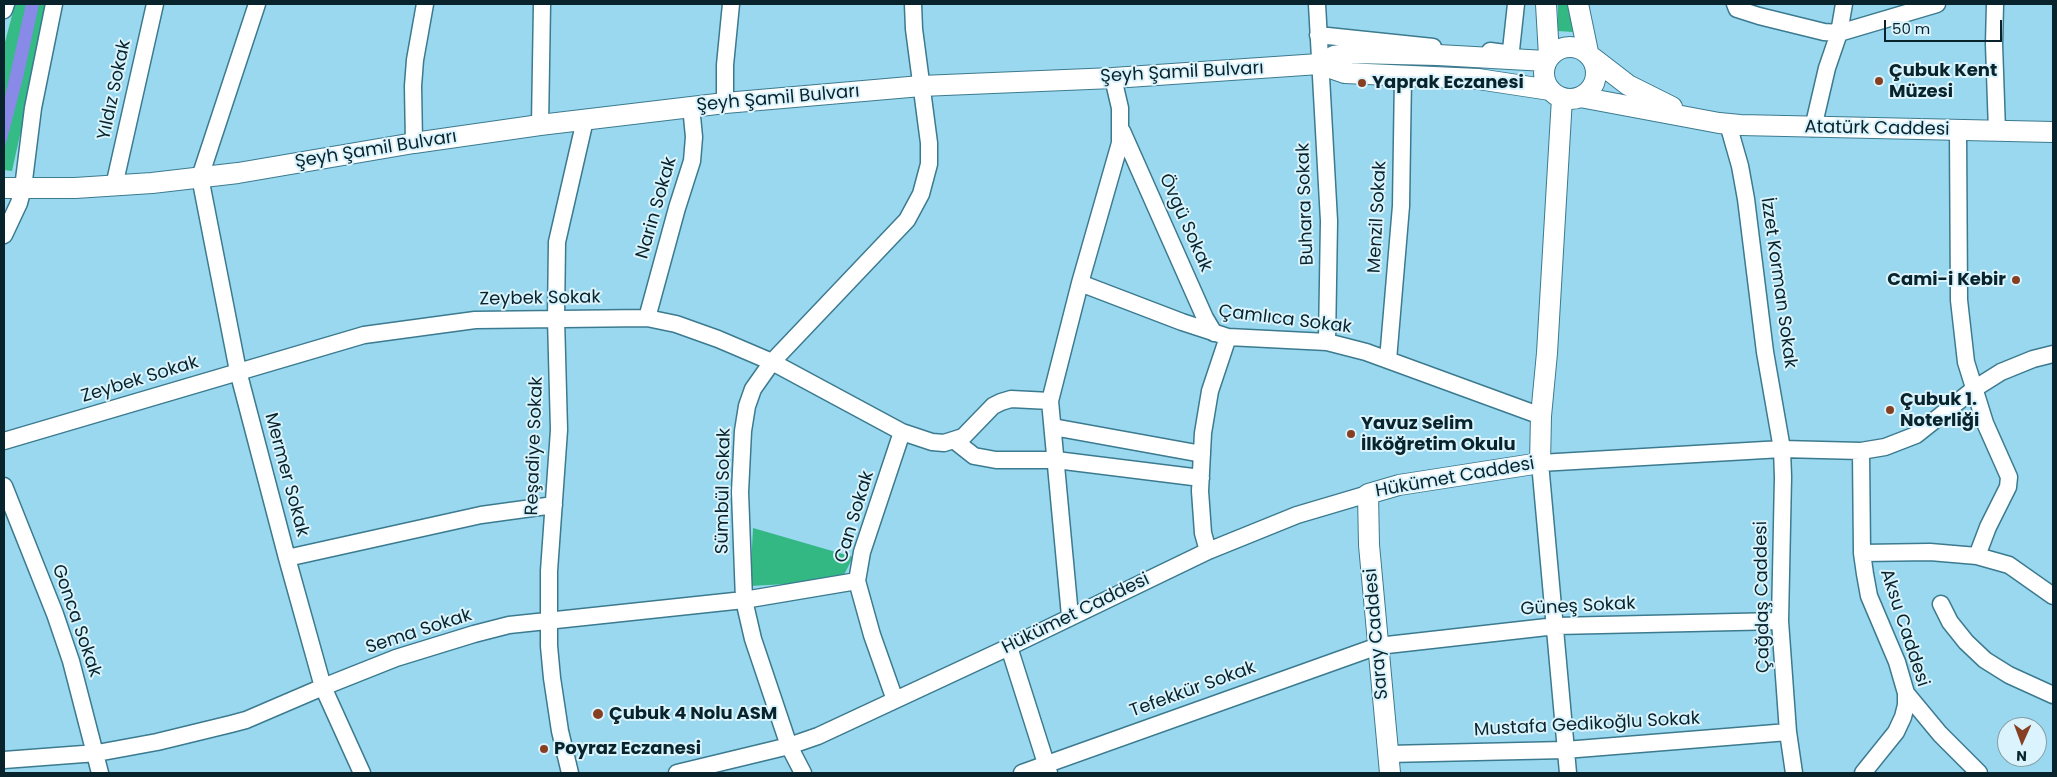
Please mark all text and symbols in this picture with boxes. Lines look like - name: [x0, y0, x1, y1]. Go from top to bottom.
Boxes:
- scale bar: [1887, 10, 2004, 42]
- text: 50 m: [1892, 18, 1930, 39]
- street label: Yıldız Sokak: [94, 38, 136, 142]
- street label: Şeyh Şamil Bulvarı: [1100, 58, 1264, 88]
- place label: Çubuk Kent Müzesi: [1889, 60, 1997, 102]
- place label: Yaprak Eczanesi: [1372, 72, 1524, 94]
- marker: Çubuk Kent Müzesi: [1873, 75, 1885, 87]
- marker: Yaprak Eczanesi: [1356, 77, 1368, 89]
- street label: Şeyh Şamil Bulvarı: [696, 81, 860, 117]
- street label: Atatürk Caddesi: [1804, 117, 1950, 141]
- street label: Şeyh Şamil Bulvarı: [294, 127, 458, 173]
- street label: Buhara Sokak: [1293, 142, 1319, 266]
- street label: Narin Sokak: [632, 155, 682, 261]
- street label: Menzil Sokak: [1364, 160, 1392, 274]
- street label: Övgü Sokak: [1154, 170, 1216, 276]
- street label: İzzet Korman Sokak: [1755, 196, 1801, 370]
- place label: Cami-i Kebir: [1887, 269, 2006, 291]
- marker: Cami-i Kebir: [2010, 274, 2022, 286]
- street label: Zeybek Sokak: [479, 287, 601, 311]
- street label: Çamlıca Sokak: [1217, 301, 1353, 339]
- street label: Zeybek Sokak: [79, 352, 201, 408]
- street label: Reşadiye Sokak: [522, 376, 548, 516]
- place label: Çubuk 1. Noterliği: [1900, 389, 1979, 432]
- marker: Çubuk 1. Noterliği: [1884, 404, 1896, 416]
- street label: Mermer Sokak: [259, 411, 313, 539]
- place label: Yavuz Selim İlköğretim Okulu: [1361, 413, 1516, 456]
- street label: Sümbül Sokak: [712, 428, 736, 554]
- marker: Yavuz Selim İlköğretim Okulu: [1345, 428, 1357, 440]
- street label: Hükümet Caddesi: [1374, 453, 1536, 503]
- street label: Can Sokak: [831, 468, 879, 566]
- street label: Çağdaş Caddesi: [1751, 521, 1775, 673]
- street label: Gonca Sokak: [47, 562, 105, 680]
- street label: Aksu Caddesi: [1875, 566, 1933, 690]
- street label: Saray Caddesi: [1360, 567, 1394, 701]
- street label: Hükümet Caddesi: [999, 569, 1153, 659]
- street label: Güneş Sokak: [1520, 593, 1636, 621]
- street label: Sema Sokak: [363, 605, 475, 659]
- street label: Tefekkür Sokak: [1127, 657, 1259, 723]
- place label: Çubuk 4 Nolu ASM: [609, 703, 777, 725]
- marker: Çubuk 4 Nolu ASM: [591, 707, 605, 721]
- street label: Mustafa Gedikoğlu Sokak: [1473, 708, 1701, 742]
- north arrow: [1997, 717, 2047, 767]
- place label: Poyraz Eczanesi: [554, 738, 701, 760]
- marker: Poyraz Eczanesi: [538, 743, 550, 755]
- text: N: [2016, 746, 2027, 766]

